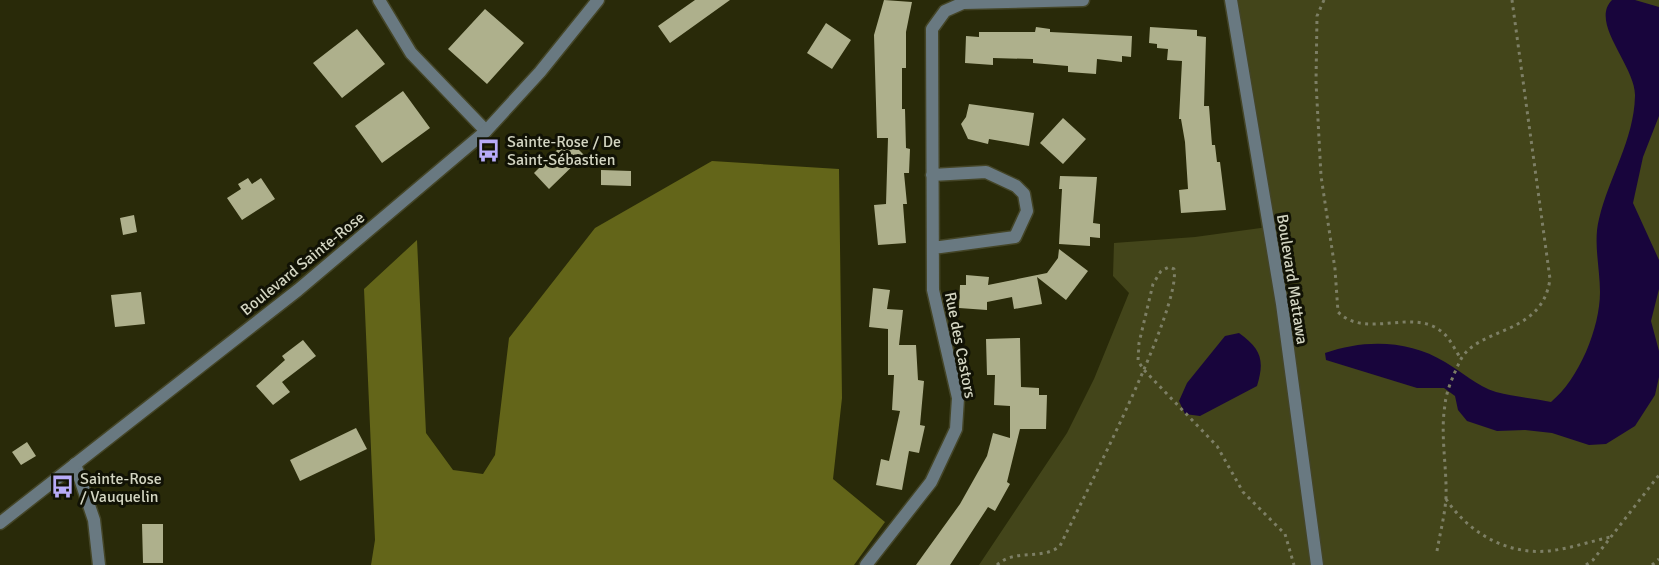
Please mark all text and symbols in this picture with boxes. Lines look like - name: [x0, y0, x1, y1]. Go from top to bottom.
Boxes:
- place label: Sainte-Rose / De Saint-Sébastien: [507, 132, 621, 170]
- bus stop icon: Sainte-Rose / De Saint-Sébastien: [476, 137, 502, 163]
- street label: Boulevard Sainte-Rose: [236, 208, 369, 320]
- street label: Boulevard Mattawa: [1272, 213, 1312, 346]
- street label: Rue des Castors: [940, 290, 980, 400]
- place label: Sainte-Rose / Vauquelin: [80, 469, 162, 507]
- bus stop icon: Sainte-Rose / Vauquelin: [49, 474, 75, 500]

